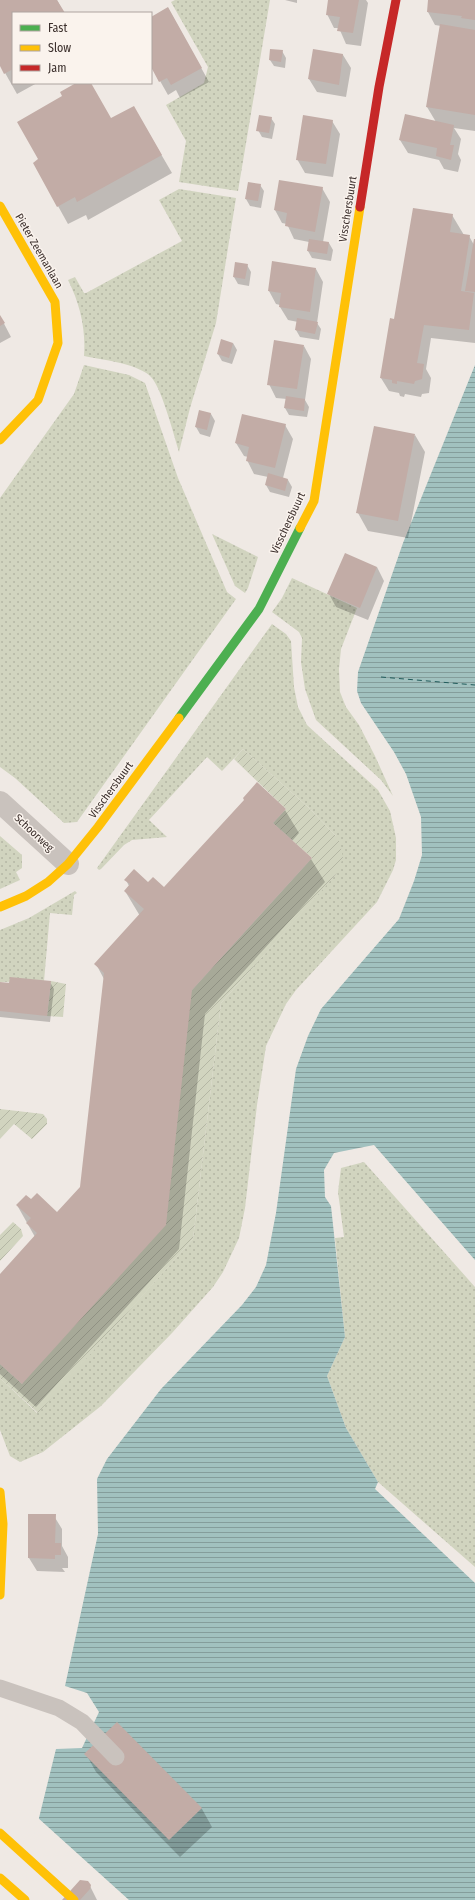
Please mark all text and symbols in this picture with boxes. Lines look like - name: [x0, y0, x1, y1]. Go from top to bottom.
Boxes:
- legend: [12, 12, 152, 84]
- text: Fast: [48, 21, 67, 35]
- text: Slow: [48, 41, 71, 55]
- text: Jam: [48, 61, 66, 75]
- street label: Visschersbuurt: [336, 175, 360, 243]
- street label: Pieter Zeemanlaan: [12, 211, 66, 291]
- street label: Visschersbuurt: [268, 490, 308, 556]
- street label: Visschersbuurt: [86, 759, 136, 821]
- street label: Schoorweg: [12, 811, 57, 855]

